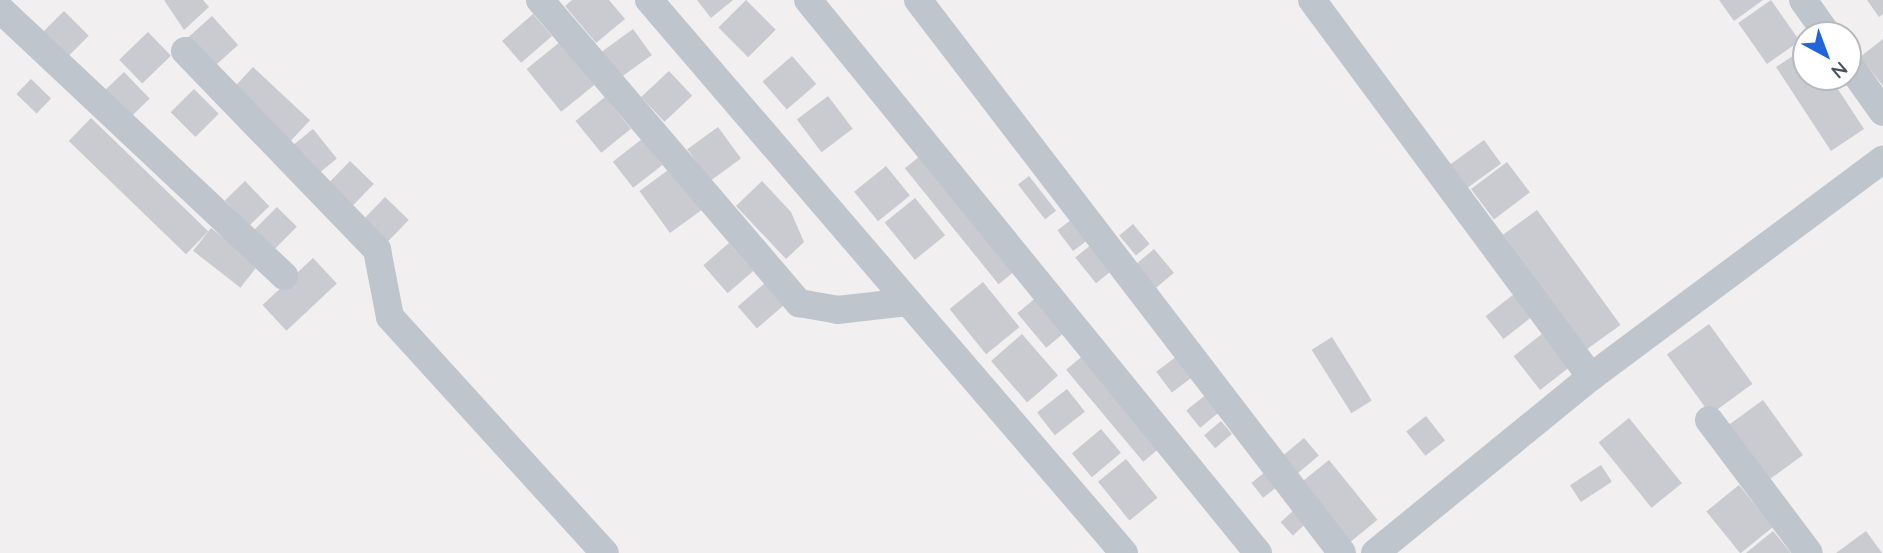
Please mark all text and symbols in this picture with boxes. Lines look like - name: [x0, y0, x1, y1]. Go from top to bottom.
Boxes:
- north arrow: [1792, 21, 1862, 91]
- text: N: [1826, 57, 1853, 84]

